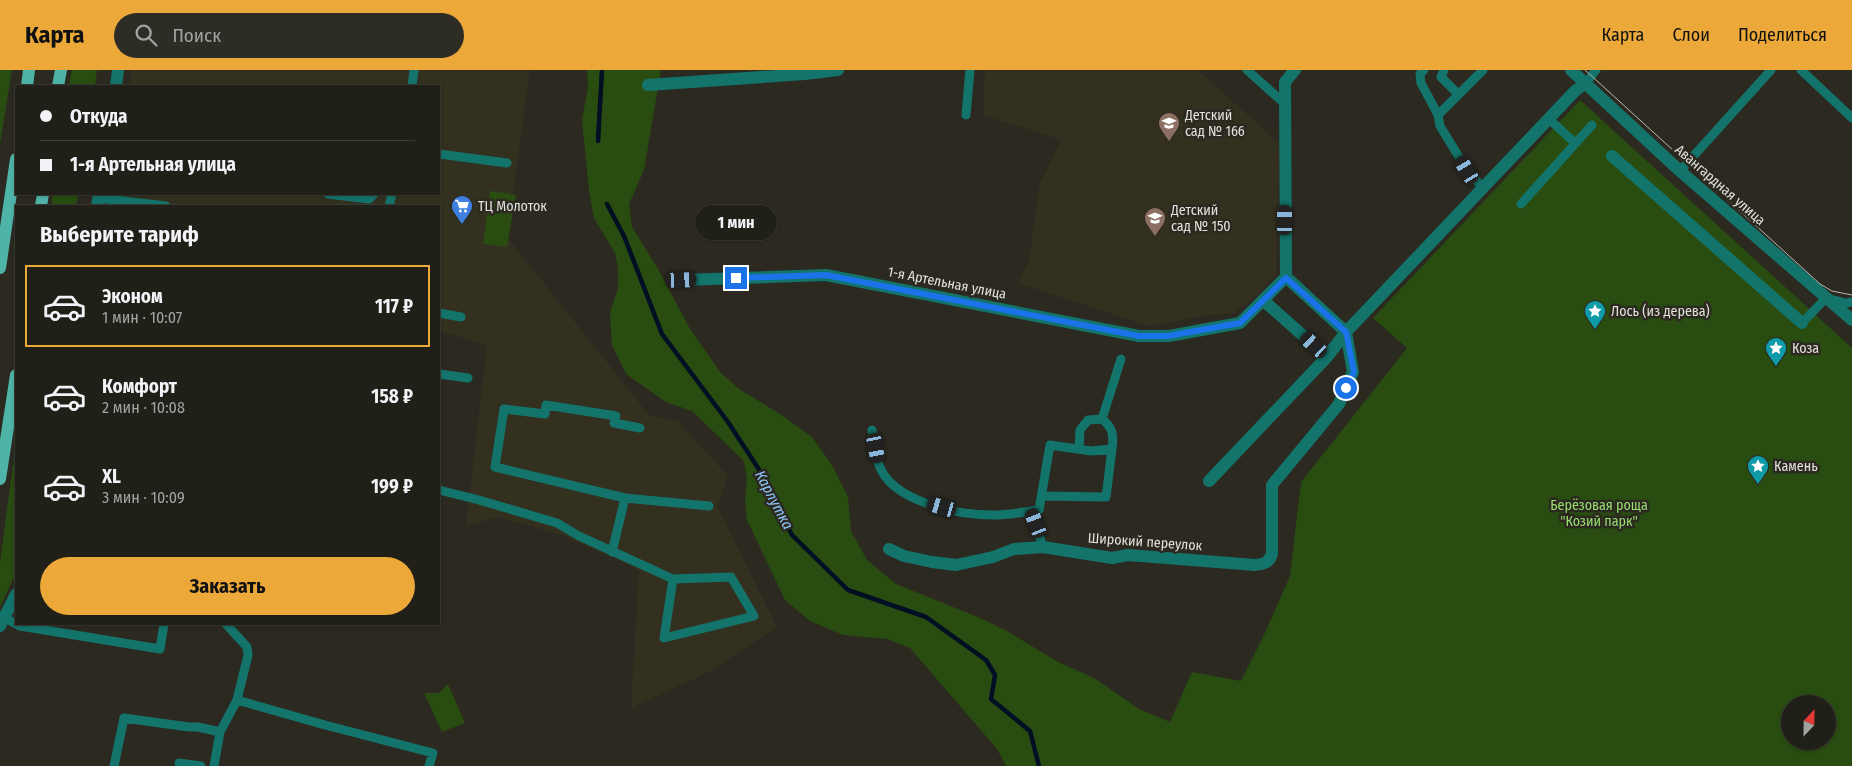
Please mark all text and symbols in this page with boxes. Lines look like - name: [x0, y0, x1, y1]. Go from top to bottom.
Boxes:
- search box: [114, 13, 464, 58]
- text: Карта: [25, 21, 84, 49]
- icon: search: [132, 21, 160, 49]
- text: Поиск: [172, 24, 221, 47]
- text: Карта: [1601, 24, 1644, 46]
- text: Слои: [1672, 24, 1710, 46]
- text: Поделиться: [1738, 24, 1827, 46]
- text: Откуда: [70, 105, 127, 128]
- place label: Детский сад № 166: [1184, 107, 1245, 140]
- school or university icon: Детский сад № 166: [1157, 111, 1181, 142]
- street label: Авангардная улица: [1671, 141, 1769, 229]
- text: 1-я Артельная улица: [70, 153, 236, 176]
- car: [1452, 153, 1481, 187]
- supermarket icon: ТЦ Молоток: [450, 194, 474, 225]
- place label: ТЦ Молоток: [478, 198, 547, 215]
- place label: Детский сад № 150: [1170, 202, 1231, 235]
- car: [1277, 205, 1292, 235]
- callout: 1 мин: [695, 206, 777, 240]
- school or university icon: Детский сад № 150: [1143, 206, 1167, 237]
- text: 1 мин: [718, 213, 754, 232]
- text: Выберите тариф: [40, 221, 199, 248]
- street label: 1-я Артельная улица: [886, 263, 1008, 303]
- route end: [725, 267, 747, 289]
- car: [666, 272, 697, 288]
- icon: car: [42, 284, 87, 329]
- text: Эконом: [102, 285, 163, 308]
- text: 117 ₽: [375, 295, 413, 318]
- place icon: Лось (из дерева): [1583, 299, 1607, 330]
- place label: Лось (из дерева): [1611, 303, 1710, 320]
- text: 1 мин · 10:07: [102, 308, 182, 327]
- car: [1297, 329, 1330, 361]
- place icon: Коза: [1764, 336, 1788, 367]
- place label: Коза: [1792, 340, 1819, 357]
- icon: car: [42, 374, 87, 419]
- text: Комфорт: [102, 375, 177, 398]
- route start: [1335, 377, 1357, 399]
- text: 158 ₽: [371, 385, 413, 408]
- text: 2 мин · 10:08: [102, 398, 185, 417]
- car: [865, 432, 886, 464]
- place icon: Камень: [1746, 454, 1770, 485]
- place label: Камень: [1774, 458, 1818, 475]
- icon: car: [42, 464, 87, 509]
- text: XL: [102, 465, 121, 488]
- water label: Карлутка: [751, 467, 797, 533]
- text: 199 ₽: [371, 475, 413, 498]
- text: 3 мин · 10:09: [102, 488, 185, 507]
- car: [925, 496, 958, 518]
- park label: Берёзовая роща "Козий парк": [1550, 497, 1648, 530]
- car: [1023, 506, 1048, 540]
- street label: Широкий переулок: [1087, 530, 1203, 555]
- button: Заказать: [40, 557, 415, 615]
- north arrow: [1781, 695, 1836, 750]
- map controls: [1781, 695, 1836, 750]

